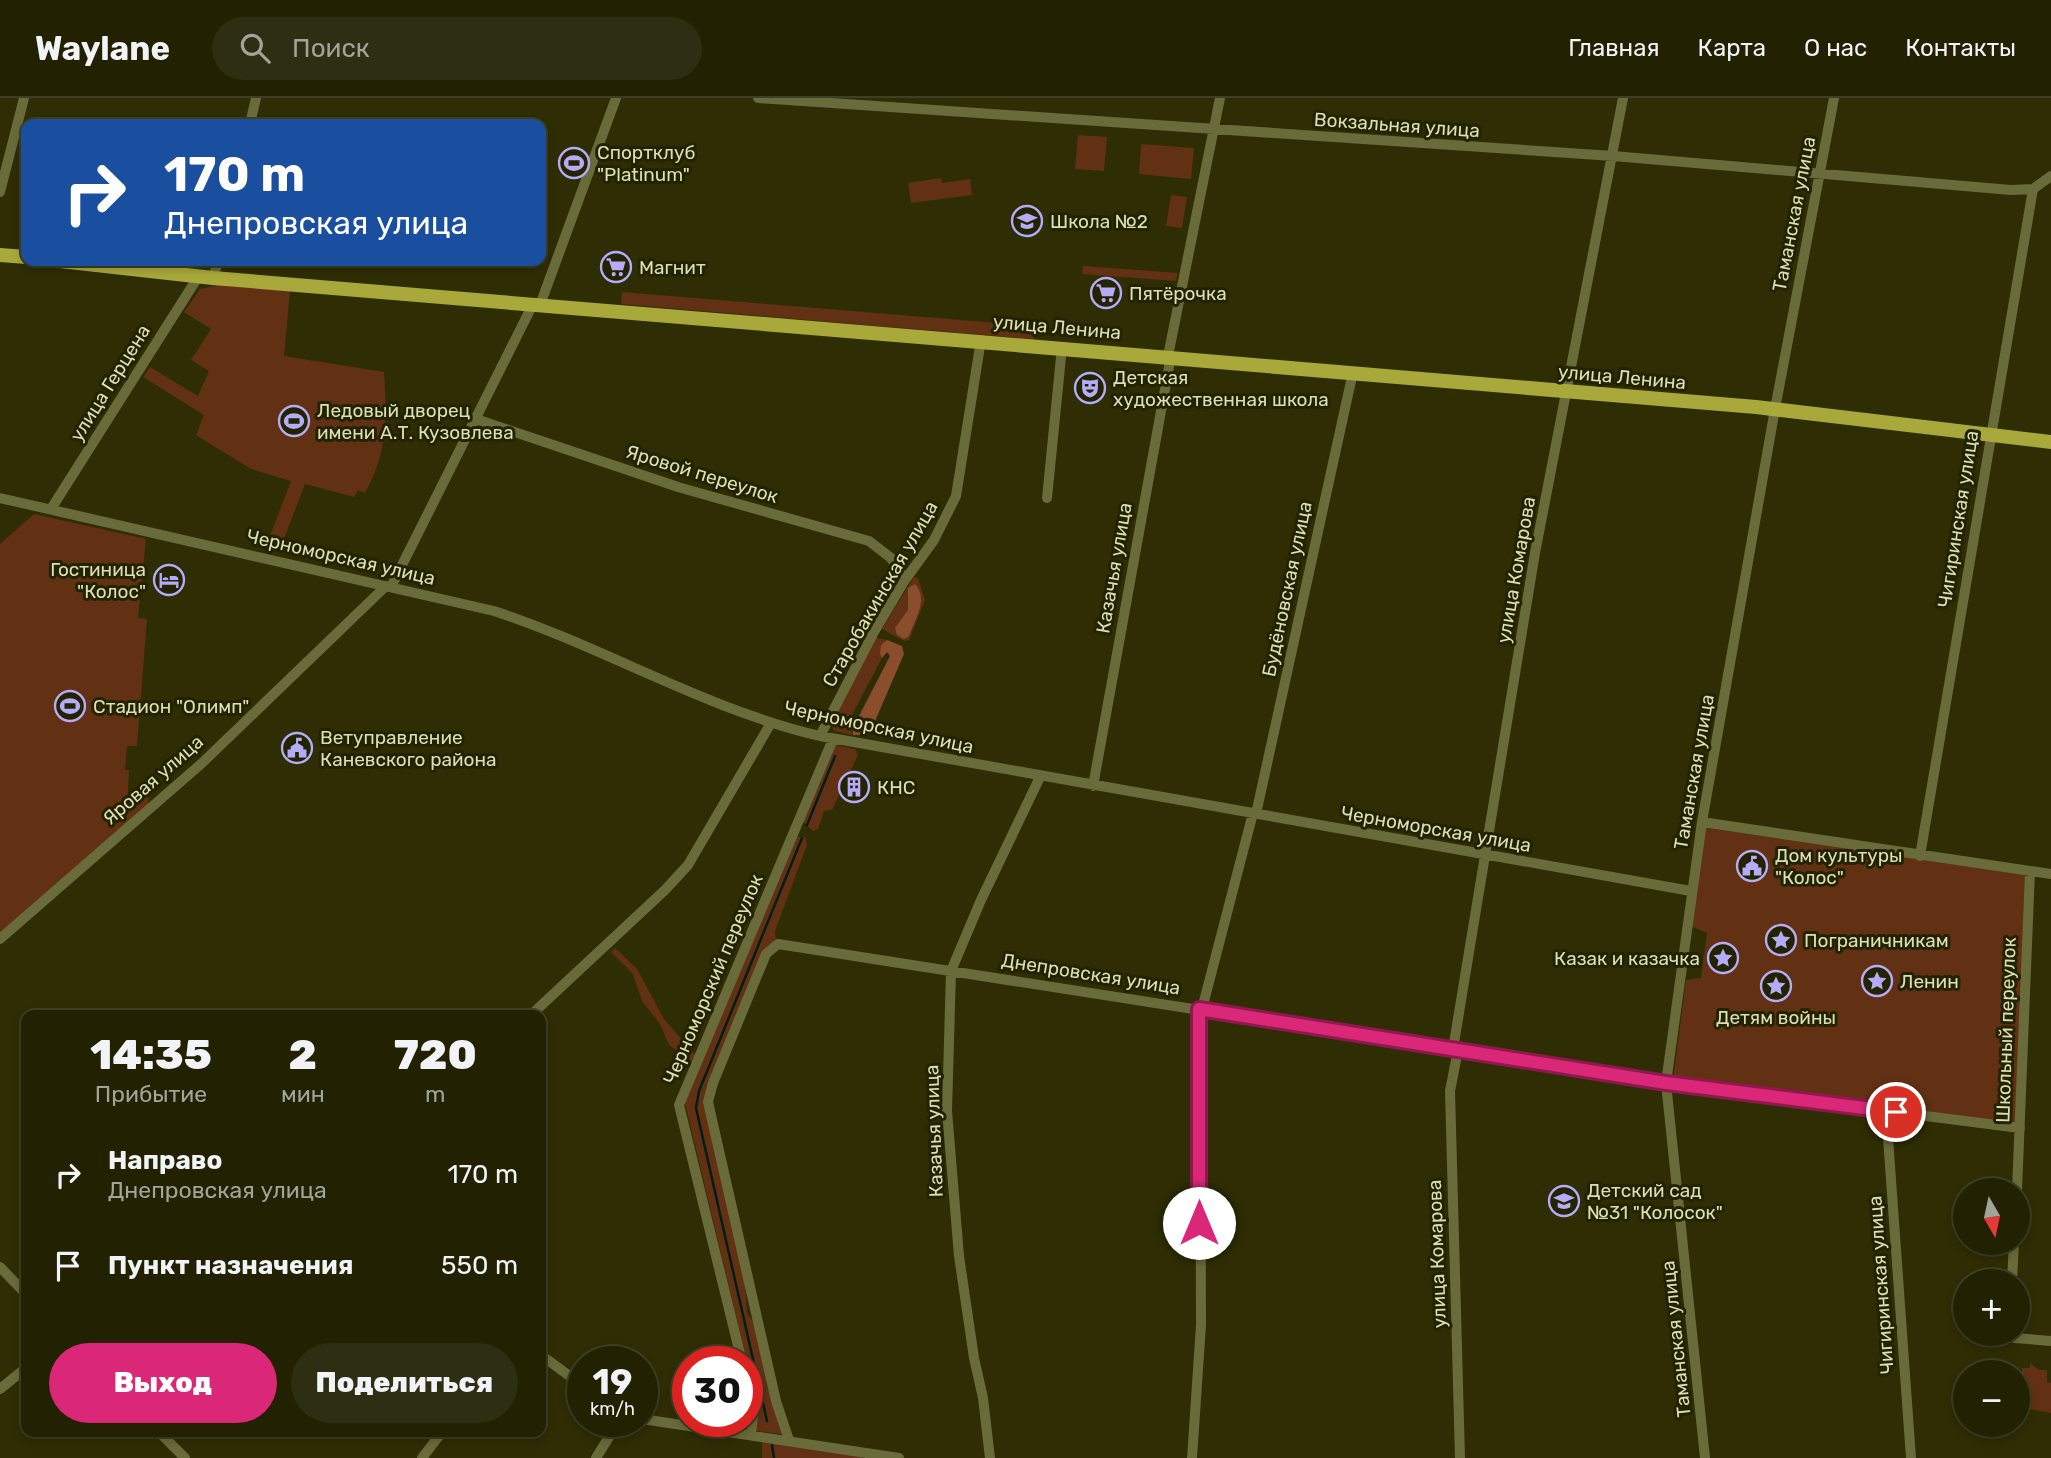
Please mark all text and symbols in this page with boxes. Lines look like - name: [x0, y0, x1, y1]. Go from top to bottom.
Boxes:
- search box: [212, 17, 702, 80]
- text: Waylane: [35, 29, 170, 68]
- icon: search: [236, 29, 274, 67]
- text: Поиск: [292, 33, 370, 64]
- text: Главная: [1568, 34, 1660, 62]
- text: Карта: [1698, 34, 1766, 62]
- text: О нас: [1804, 34, 1867, 62]
- text: Контакты: [1905, 34, 2016, 62]
- street label: Вокзальная улица: [1313, 108, 1481, 142]
- street label: Таманская улица: [1768, 135, 1820, 293]
- place label: Спортклуб "Platinum": [597, 141, 696, 186]
- text: 170 m: [164, 145, 305, 203]
- sports icon: Спортклуб "Platinum": [557, 146, 591, 180]
- icon: right: [49, 147, 140, 238]
- text: Днепровская улица: [164, 204, 468, 242]
- school or university icon: Школа №2: [1010, 204, 1044, 238]
- place label: Школа №2: [1050, 210, 1148, 233]
- supermarket icon: Магнит: [599, 250, 633, 284]
- place label: Магнит: [639, 256, 706, 279]
- supermarket icon: Пятёрочка: [1089, 276, 1123, 310]
- place label: Пятёрочка: [1129, 282, 1227, 305]
- street label: улица Ленина: [992, 310, 1122, 344]
- street label: улица Герцена: [65, 320, 155, 446]
- street label: улица Ленина: [1557, 360, 1687, 394]
- place label: Детская художественная школа: [1113, 366, 1329, 411]
- theatre icon: Детская художественная школа: [1073, 371, 1107, 405]
- place label: Ледовый дворец имени А.Т. Кузовлева: [317, 399, 514, 444]
- sports icon: Ледовый дворец имени А.Т. Кузовлева: [277, 404, 311, 438]
- street label: Чигиринская улица: [1933, 429, 1983, 609]
- street label: Яровой переулок: [623, 440, 781, 508]
- street label: улица Комарова: [1492, 495, 1540, 645]
- street label: Старобакинская улица: [817, 497, 943, 691]
- street label: Будёновская улица: [1257, 499, 1317, 679]
- street label: Казачья улица: [1091, 501, 1137, 635]
- street label: Черноморская улица: [244, 524, 438, 590]
- place label: Гостиница "Колос": [50, 558, 146, 603]
- hotel icon: Гостиница "Колос": [152, 563, 186, 597]
- sports icon: Стадион "Олимп": [53, 689, 87, 723]
- street label: Таманская улица: [1669, 693, 1719, 851]
- place label: Стадион "Олимп": [93, 695, 249, 718]
- street label: Черноморская улица: [782, 696, 976, 758]
- place label: Ветуправление Каневского района: [320, 726, 497, 771]
- street label: Яровая улица: [98, 730, 208, 830]
- public building icon: Ветуправление Каневского района: [280, 731, 314, 765]
- building icon: КНС: [837, 770, 871, 804]
- place label: КНС: [877, 776, 915, 799]
- street label: Черноморская улица: [1339, 801, 1533, 857]
- place label: Дом культуры "Колос": [1775, 844, 1902, 889]
- public building icon: Дом культуры "Колос": [1735, 849, 1769, 883]
- street label: Черноморский переулок: [658, 871, 768, 1087]
- place icon: Пограничникам: [1764, 923, 1798, 957]
- place label: Пограничникам: [1804, 929, 1949, 952]
- street label: Школьный переулок: [1991, 937, 2021, 1123]
- place icon: Казак и казачка: [1706, 941, 1740, 975]
- place label: Казак и казачка: [1554, 947, 1700, 970]
- street label: Днепровская улица: [1000, 949, 1182, 999]
- place icon: Ленин: [1860, 964, 1894, 998]
- place icon: Детям войны: [1759, 969, 1793, 1003]
- place label: Ленин: [1900, 970, 1959, 993]
- place label: Детям войны: [1716, 1006, 1836, 1029]
- text: 14:35: [90, 1030, 212, 1080]
- text: 2: [289, 1030, 317, 1080]
- text: 720: [394, 1030, 477, 1080]
- street label: Казачья улица: [920, 1064, 948, 1198]
- text: Прибытие: [95, 1080, 207, 1108]
- text: мин: [281, 1080, 325, 1108]
- text: m: [425, 1080, 446, 1108]
- pin: [1866, 1082, 1926, 1142]
- icon: arrive: [1877, 1093, 1915, 1131]
- text: Направо: [108, 1145, 222, 1176]
- icon: right: [49, 1156, 87, 1194]
- text: 170 m: [448, 1159, 518, 1190]
- text: Днепровская улица: [108, 1176, 327, 1204]
- north arrow: [1953, 1178, 2030, 1255]
- map controls: [1953, 1178, 2030, 1437]
- street label: улица Комарова: [1423, 1179, 1451, 1329]
- place label: Детский сад №31 "Колосок": [1587, 1179, 1723, 1224]
- school or university icon: Детский сад №31 "Колосок": [1547, 1184, 1581, 1218]
- position arrow: [1162, 1186, 1236, 1260]
- street label: Чигиринская улица: [1863, 1195, 1899, 1375]
- icon: arrive: [49, 1247, 87, 1285]
- text: Пункт назначения: [108, 1250, 353, 1281]
- text: 550 m: [441, 1250, 518, 1281]
- street label: Таманская улица: [1656, 1260, 1696, 1418]
- button: +: [1953, 1269, 2030, 1346]
- button: Выход: [49, 1343, 277, 1423]
- button: Поделиться: [291, 1343, 518, 1423]
- speed limit sign: 30: [672, 1346, 763, 1437]
- button: −: [1953, 1360, 2030, 1437]
- text: 19: [593, 1361, 632, 1403]
- text: km/h: [590, 1398, 635, 1420]

